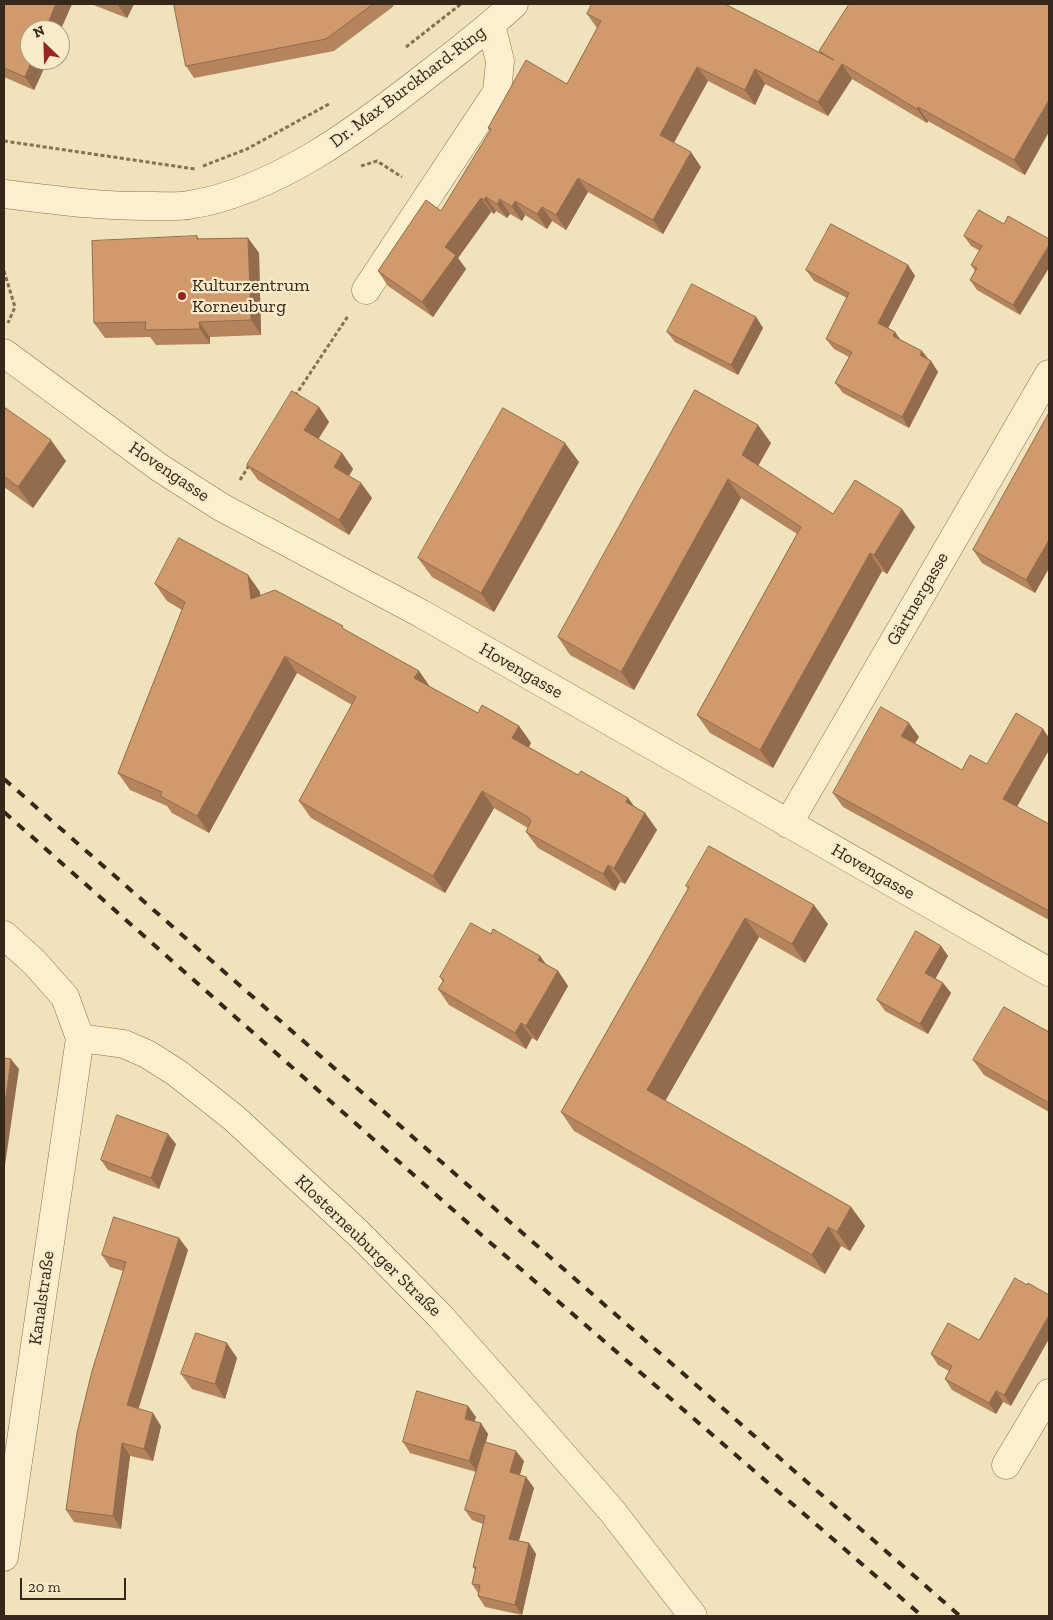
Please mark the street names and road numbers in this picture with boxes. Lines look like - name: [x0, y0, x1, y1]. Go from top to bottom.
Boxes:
- street label: Dr. Max Burckhard-Ring: [326, 21, 490, 153]
- street label: Hovengasse: [125, 437, 213, 507]
- street label: Gärtnergasse: [883, 548, 953, 650]
- street label: Hovengasse: [476, 639, 566, 703]
- street label: Hovengasse: [828, 840, 918, 904]
- street label: Klosterneuburger Straße: [290, 1171, 446, 1321]
- street label: Kanalstraße: [25, 1249, 59, 1347]

